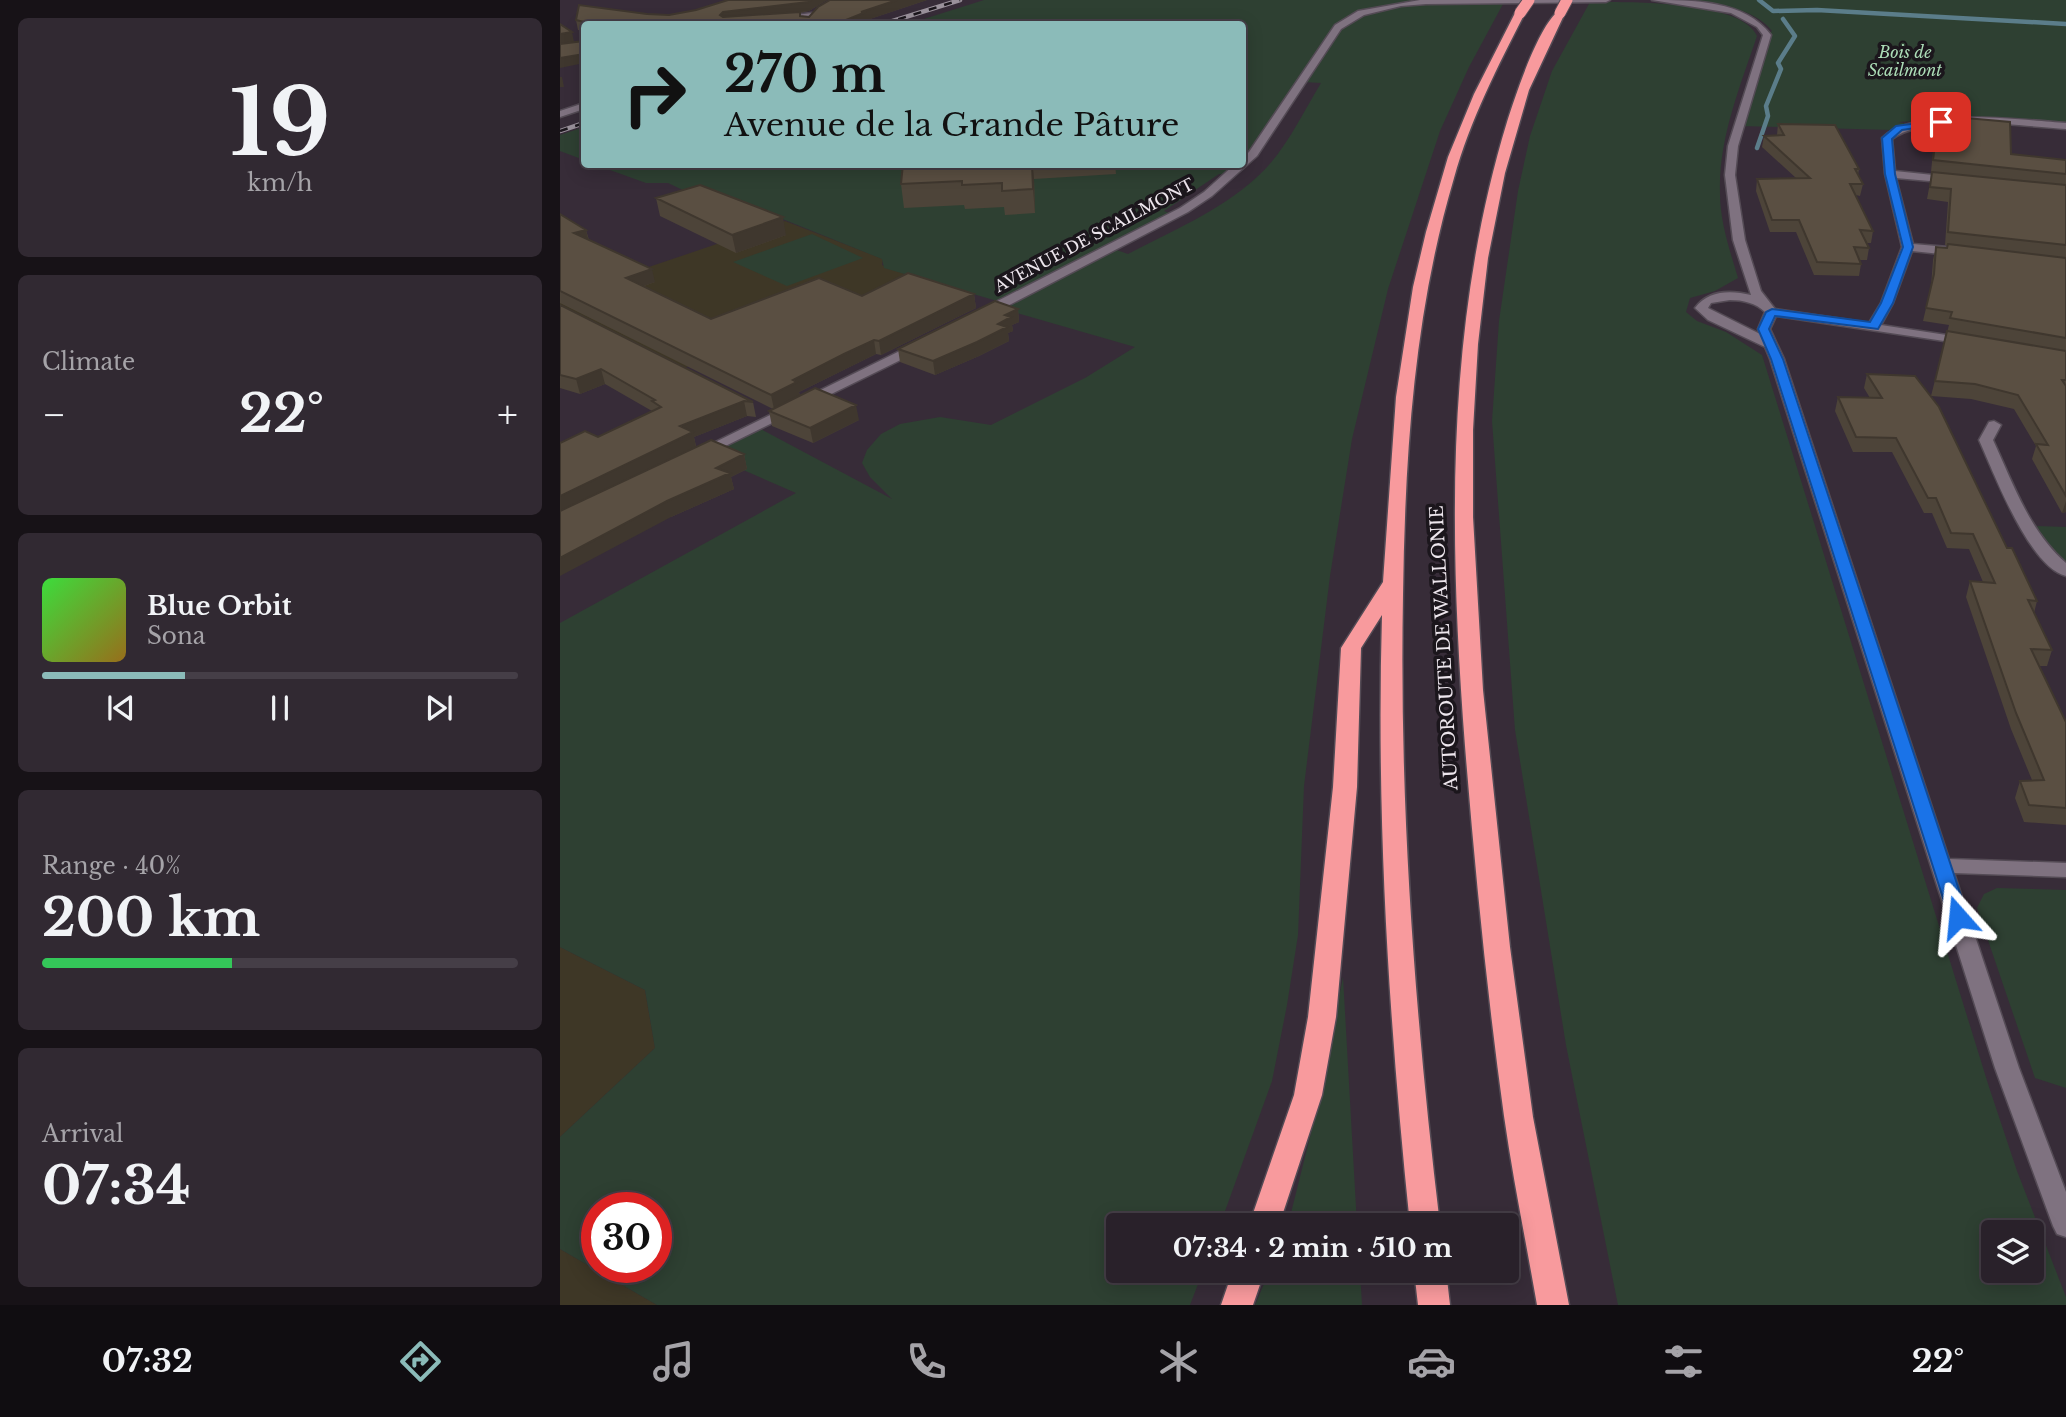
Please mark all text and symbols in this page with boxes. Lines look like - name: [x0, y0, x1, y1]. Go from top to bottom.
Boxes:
- park label: Bois de Scailmont: [1868, 42, 1942, 80]
- text: 270 m: [724, 44, 885, 105]
- icon: right: [609, 49, 700, 140]
- text: 19: [229, 67, 331, 180]
- pin: [1911, 92, 1971, 152]
- icon: arrive: [1922, 103, 1960, 141]
- text: Avenue de la Grande Pâture: [724, 105, 1179, 145]
- text: km/h: [247, 169, 313, 197]
- street label: AVENUE DE SCAILMONT: [990, 174, 1197, 297]
- text: Climate: [42, 348, 135, 376]
- text: 22°: [239, 382, 324, 446]
- text: −: [42, 391, 66, 438]
- text: +: [497, 391, 518, 438]
- street label: AUTOROUTE DE WALLONIE: [1426, 505, 1463, 792]
- text: Blue Orbit: [147, 590, 292, 622]
- text: Sona: [147, 622, 205, 650]
- icon: previous: [102, 689, 140, 727]
- icon: pause: [261, 689, 299, 727]
- icon: next: [420, 689, 458, 727]
- text: Range · 40%: [42, 852, 181, 880]
- position arrow: [1921, 880, 1995, 954]
- text: 200 km: [42, 886, 260, 950]
- text: Arrival: [42, 1120, 123, 1148]
- text: 07:34: [42, 1154, 191, 1218]
- speed limit sign: 30: [581, 1192, 672, 1283]
- map controls: [1981, 1220, 2044, 1283]
- button: layers: [1981, 1220, 2044, 1283]
- text: 07:34 · 2 min · 510 m: [1173, 1232, 1452, 1264]
- icon: directions: [396, 1337, 445, 1386]
- icon: music: [649, 1337, 698, 1386]
- icon: phone: [902, 1337, 951, 1386]
- icon: climate: [1154, 1337, 1203, 1386]
- icon: car: [1407, 1337, 1456, 1386]
- icon: filters: [1659, 1337, 1708, 1386]
- text: 07:32: [102, 1341, 193, 1381]
- text: 22°: [1912, 1341, 1964, 1381]

